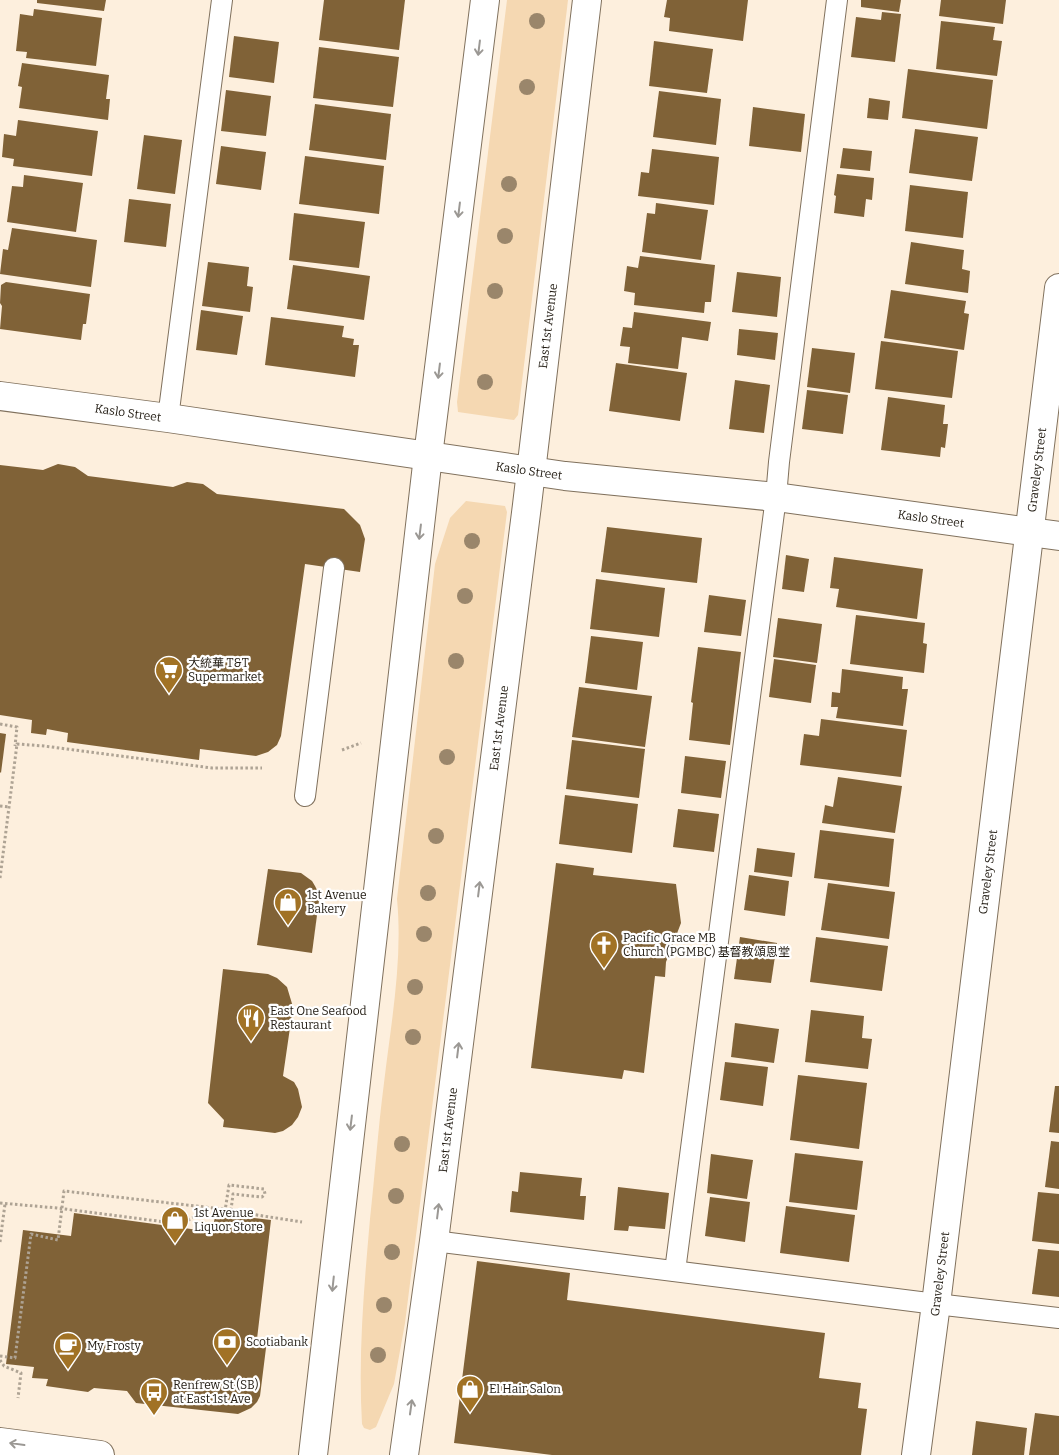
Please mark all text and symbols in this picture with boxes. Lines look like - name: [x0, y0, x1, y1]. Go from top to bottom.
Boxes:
- one-way arrow: [474, 40, 484, 56]
- one-way arrow: [454, 201, 464, 217]
- street label: East 1st Avenue: [536, 283, 560, 369]
- one-way arrow: [434, 363, 444, 379]
- street label: Kaslo Street: [94, 401, 163, 425]
- street label: Graveley Street: [1025, 426, 1049, 513]
- street label: Kaslo Street: [495, 459, 564, 483]
- street label: Kaslo Street: [897, 507, 966, 531]
- one-way arrow: [415, 524, 425, 540]
- supermarket icon: 大統華 T&T Supermarket: [154, 655, 184, 694]
- place label: 大統華 T&T Supermarket: [188, 656, 262, 684]
- street label: East 1st Avenue: [487, 685, 511, 771]
- street label: Graveley Street: [976, 828, 1000, 915]
- one-way arrow: [474, 881, 484, 897]
- shop icon: 1st Avenue Bakery: [273, 887, 303, 926]
- place label: 1st Avenue Bakery: [307, 888, 367, 916]
- church icon: Pacific Grace MB Church (PGMBC) 基督教頌恩堂: [589, 930, 619, 969]
- place label: Pacific Grace MB Church (PGMBC) 基督教頌恩堂: [623, 931, 790, 959]
- restaurant icon: East One Seafood Restaurant: [236, 1003, 266, 1042]
- place label: East One Seafood Restaurant: [270, 1004, 367, 1032]
- one-way arrow: [453, 1042, 463, 1058]
- street label: East 1st Avenue: [436, 1087, 460, 1173]
- one-way arrow: [346, 1115, 356, 1131]
- one-way arrow: [433, 1203, 443, 1219]
- shop icon: 1st Avenue Liquor Store: [160, 1205, 190, 1244]
- place label: 1st Avenue Liquor Store: [194, 1206, 263, 1234]
- street label: Graveley Street: [928, 1230, 952, 1317]
- one-way arrow: [328, 1276, 338, 1292]
- bank icon: Scotiabank: [212, 1327, 242, 1366]
- cafe icon: My Frosty: [53, 1331, 83, 1370]
- place label: Scotiabank: [246, 1335, 308, 1349]
- place label: My Frosty: [87, 1339, 142, 1353]
- shop icon: El Hair Salon: [455, 1374, 485, 1413]
- bus stop icon: Renfrew St (SB) at East 1st Ave: [139, 1377, 169, 1416]
- place label: Renfrew St (SB) at East 1st Ave: [173, 1377, 259, 1406]
- place label: El Hair Salon: [489, 1382, 561, 1396]
- one-way arrow: [406, 1399, 416, 1415]
- one-way arrow: [9, 1439, 25, 1449]

